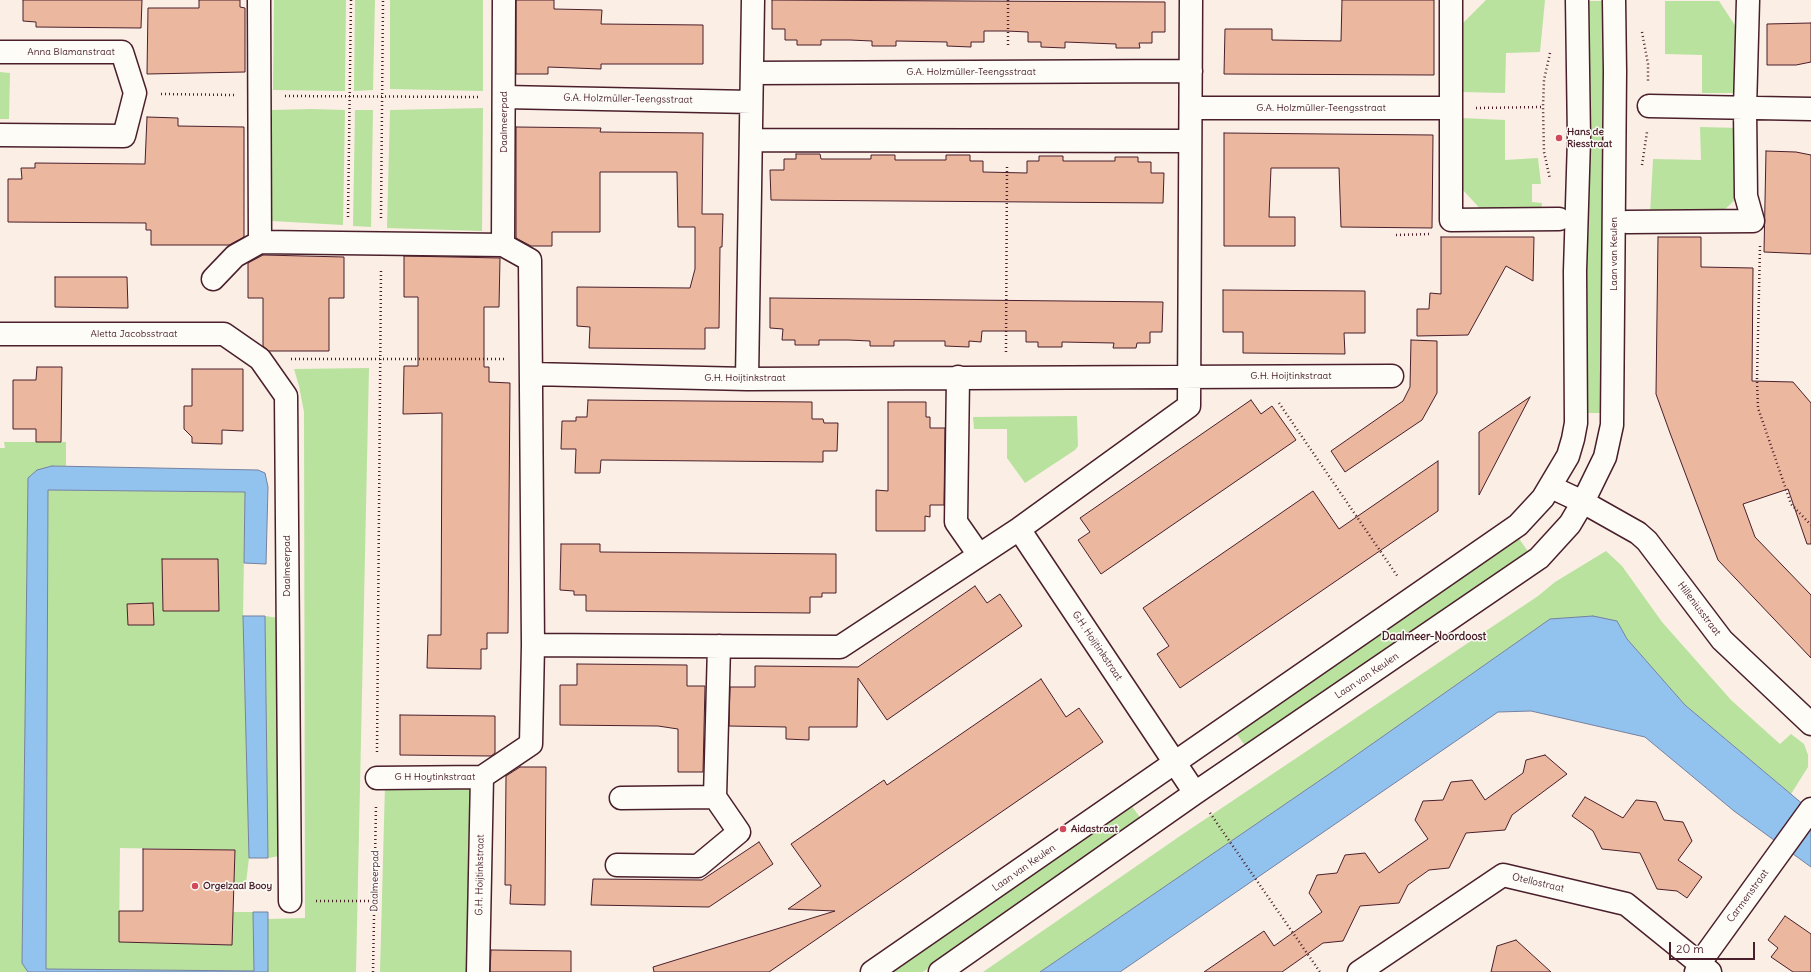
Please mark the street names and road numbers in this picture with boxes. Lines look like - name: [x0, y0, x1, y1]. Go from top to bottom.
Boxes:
- street label: Anna Blamanstraat: [27, 46, 115, 58]
- street label: G.A. Holzmüller-Teengsstraat: [906, 66, 1036, 78]
- street label: Daalmeerpad: [498, 91, 510, 153]
- street label: G.A. Holzmüller-Teengsstraat: [563, 92, 693, 106]
- street label: G.A. Holzmüller-Teengsstraat: [1256, 102, 1386, 114]
- street label: Laan van Keulen: [1608, 217, 1620, 291]
- street label: Aletta Jacobsstraat: [91, 328, 177, 340]
- street label: G.H. Hoijtinkstraat: [1250, 370, 1332, 382]
- street label: G.H. Hoijtinkstraat: [704, 372, 786, 384]
- street label: Daalmeerpad: [281, 535, 293, 597]
- street label: Hilleniusstraat: [1675, 580, 1723, 638]
- street label: G.H. Hoijtinkstraat: [1069, 609, 1125, 683]
- street label: Laan van Keulen: [1333, 650, 1401, 702]
- street label: G H Hoytinkstraat: [395, 771, 475, 783]
- street label: G.H. Hoijtinkstraat: [473, 834, 487, 916]
- street label: Laan van Keulen: [990, 842, 1058, 894]
- street label: Daalmeerpad: [368, 850, 382, 912]
- street label: Carmenstraat: [1725, 867, 1771, 925]
- street label: Otellostraat: [1511, 871, 1565, 895]

